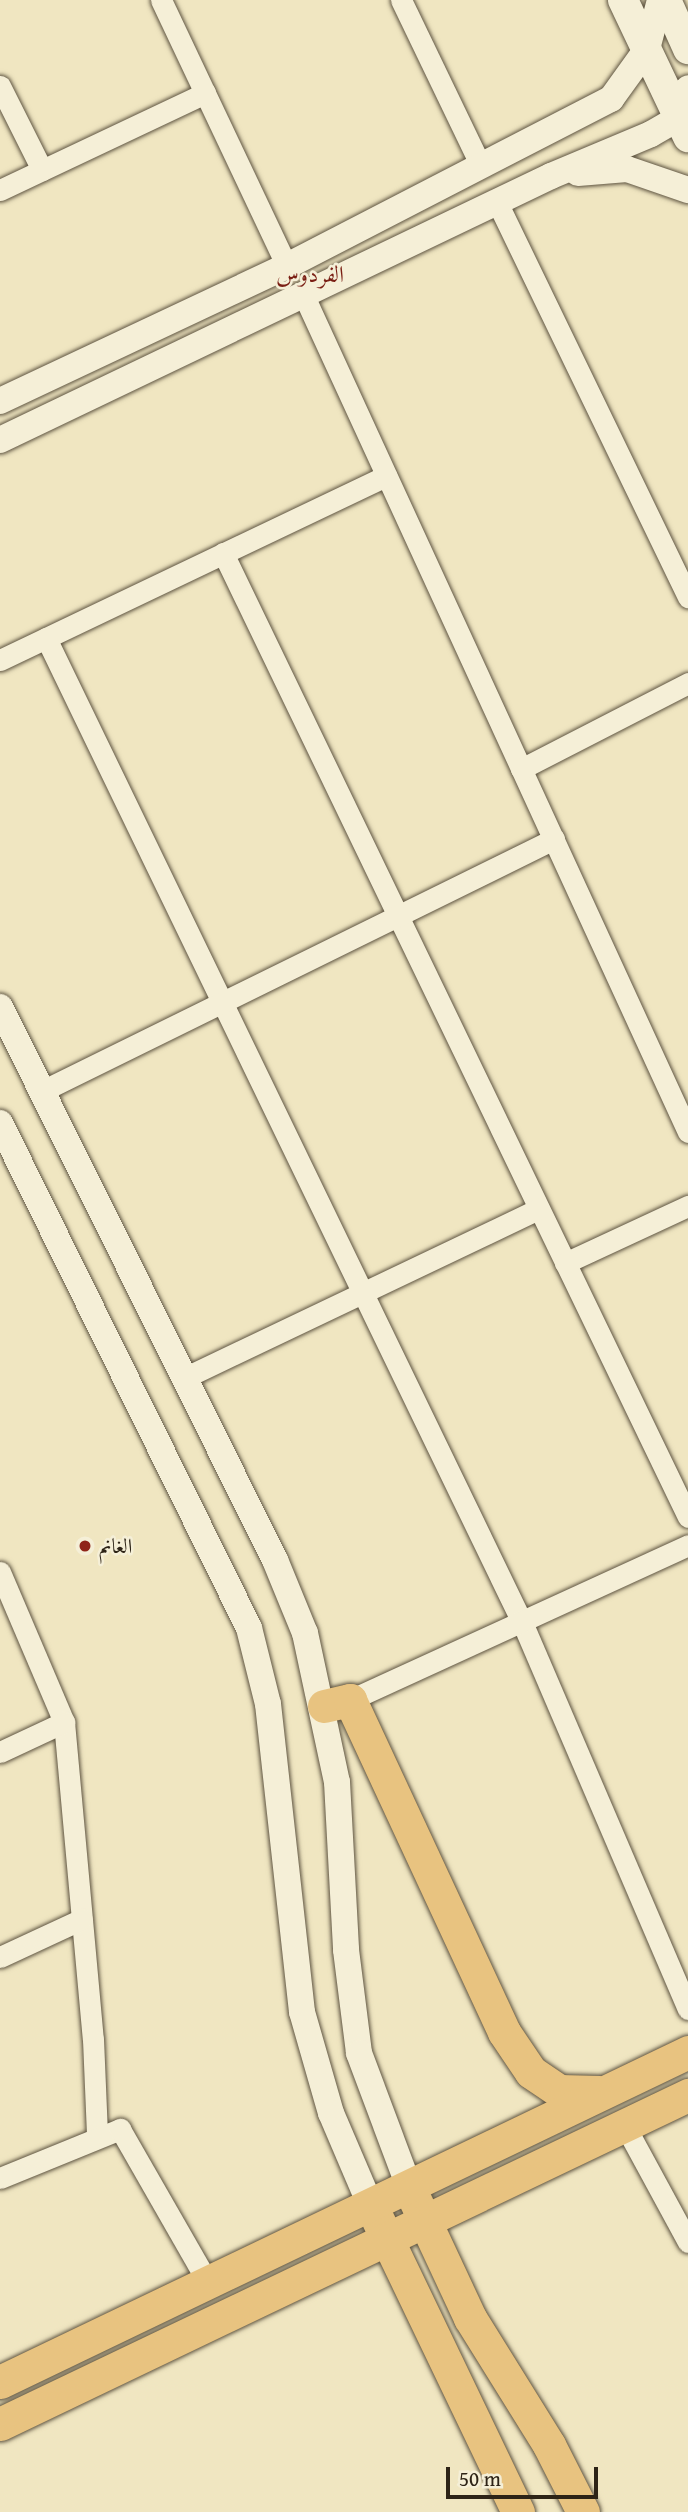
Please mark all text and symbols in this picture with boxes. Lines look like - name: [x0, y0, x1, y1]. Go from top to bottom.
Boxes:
- district label: الفردوس: [276, 260, 344, 288]
- place label: الغانم: [99, 1533, 132, 1559]
- marker: الغانم: [77, 1538, 93, 1554]
- scale bar: [450, 2452, 602, 2496]
- text: 50 m: [459, 2463, 501, 2494]

